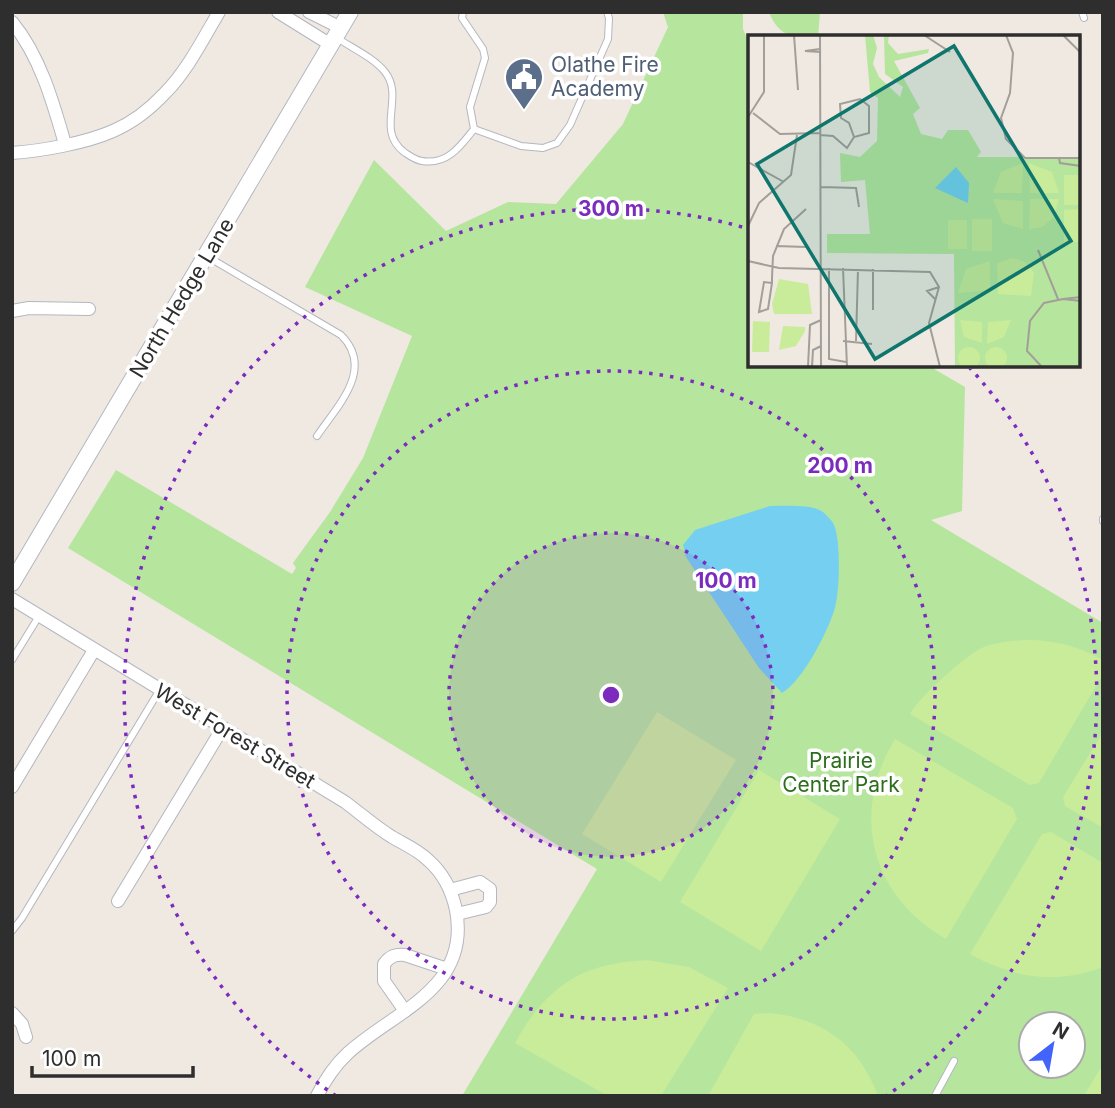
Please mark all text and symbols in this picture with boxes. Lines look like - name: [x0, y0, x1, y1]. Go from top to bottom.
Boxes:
- inset map: [748, 35, 1080, 368]
- place label: Olathe Fire Academy: [551, 52, 659, 101]
- public building icon: Olathe Fire Academy: [503, 56, 545, 111]
- text: 300 m: [578, 196, 644, 221]
- street label: North Hedge Lane: [124, 213, 239, 382]
- text: 200 m: [807, 453, 873, 478]
- text: 100 m: [695, 568, 757, 593]
- street label: West Forest Street: [150, 678, 320, 793]
- centre of rings: [599, 683, 623, 707]
- park label: Prairie Center Park: [782, 748, 900, 797]
- north arrow: [1017, 1010, 1087, 1080]
- text: N: [1048, 1017, 1073, 1044]
- scale bar: [32, 1034, 192, 1078]
- text: 100 m: [42, 1046, 101, 1071]

